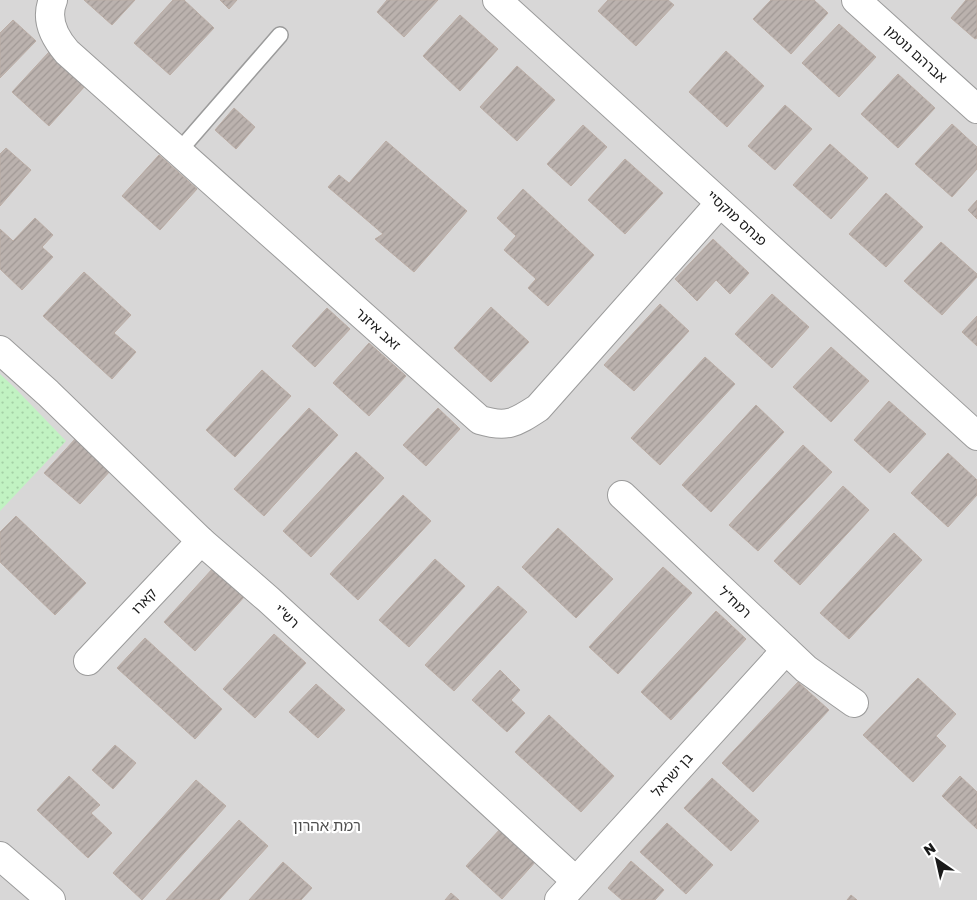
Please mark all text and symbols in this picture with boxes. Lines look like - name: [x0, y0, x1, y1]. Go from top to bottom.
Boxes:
- street label: אברהם נוטמן: [882, 21, 951, 86]
- street label: פנחס מוקסיי: [704, 186, 771, 249]
- street label: זאב איזנר: [352, 304, 405, 354]
- street label: רמח"ל: [715, 582, 755, 621]
- street label: קארו: [127, 584, 160, 617]
- street label: רש"י: [272, 600, 303, 631]
- street label: בן ישראל: [647, 749, 696, 800]
- district label: רמת אהרון: [293, 816, 361, 834]
- north arrow: [912, 835, 962, 885]
- text: N: [920, 839, 939, 859]

